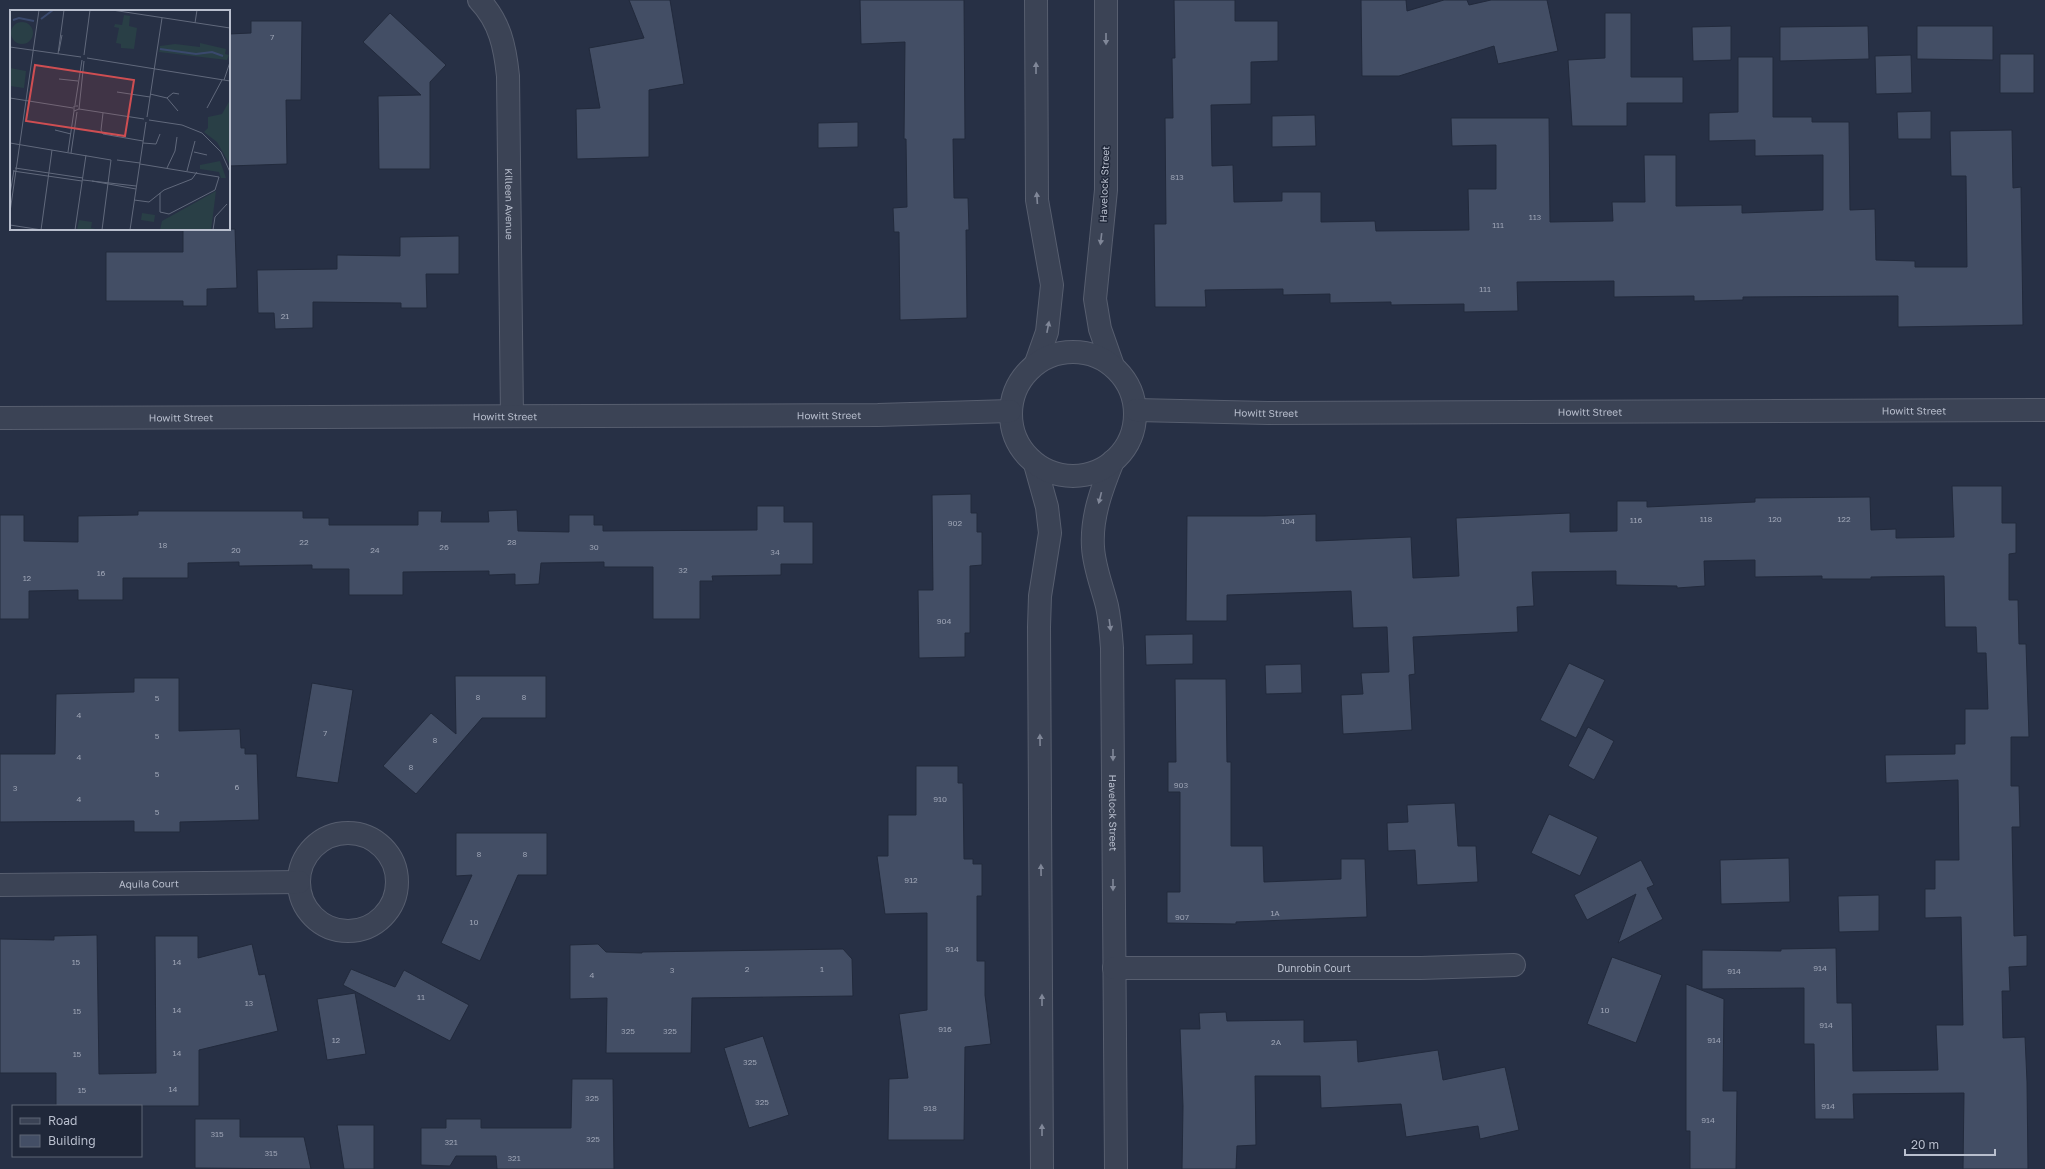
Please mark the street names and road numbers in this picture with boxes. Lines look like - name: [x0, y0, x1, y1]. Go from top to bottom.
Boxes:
- street label: Havelock Street: [1097, 146, 1111, 222]
- street label: Killeen Avenue: [503, 168, 516, 240]
- street label: Howitt Street: [1882, 404, 1946, 417]
- street label: Howitt Street: [1234, 406, 1298, 419]
- street label: Howitt Street: [1558, 406, 1622, 418]
- street label: Howitt Street: [797, 409, 861, 421]
- street label: Howitt Street: [473, 410, 537, 422]
- street label: Howitt Street: [149, 411, 213, 423]
- street label: Havelock Street: [1107, 774, 1120, 851]
- street label: Aquila Court: [119, 877, 179, 890]
- street label: Dunrobin Court: [1277, 962, 1351, 974]

